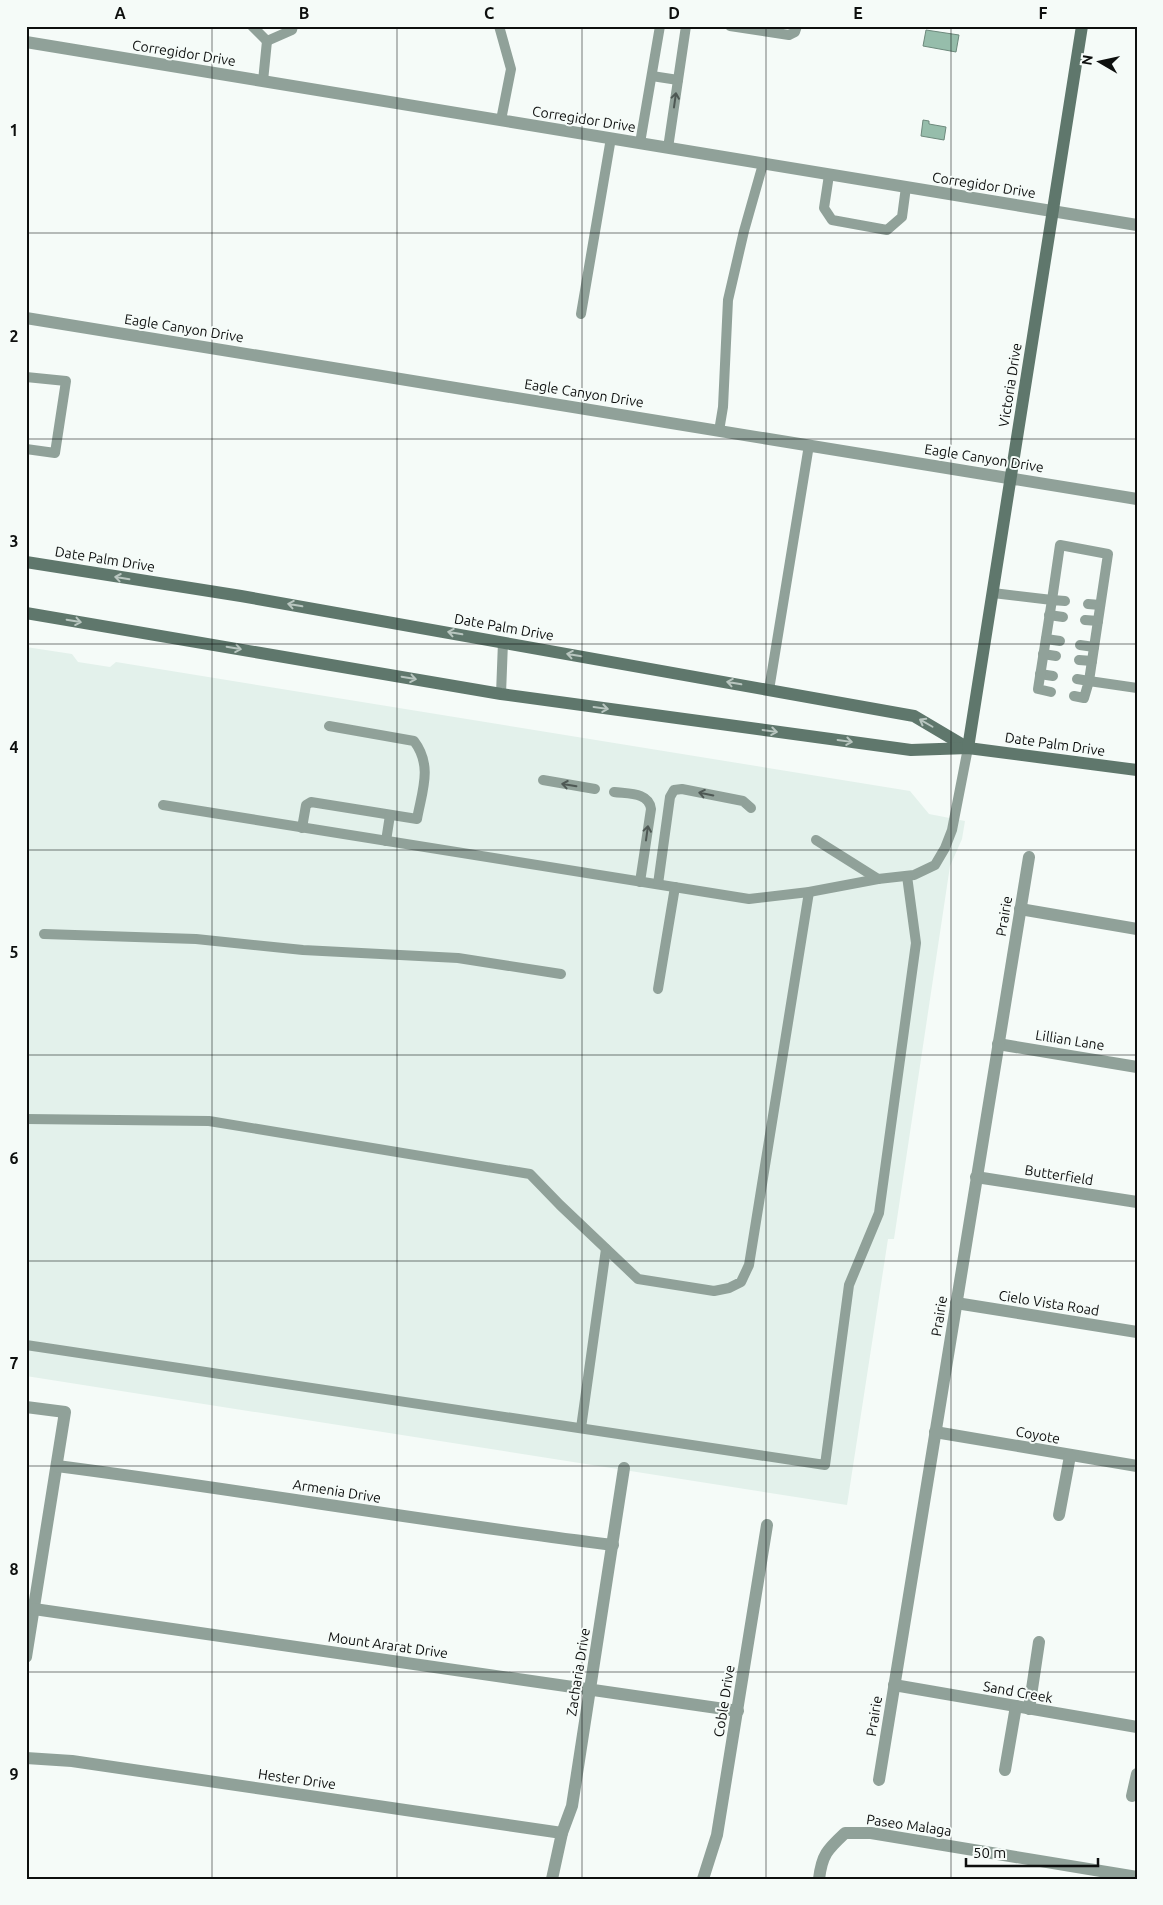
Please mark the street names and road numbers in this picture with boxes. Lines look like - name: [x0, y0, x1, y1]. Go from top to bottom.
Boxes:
- street label: Corregidor Drive: [131, 37, 237, 69]
- street label: Corregidor Drive: [531, 103, 637, 135]
- street label: Corregidor Drive: [931, 169, 1037, 201]
- street label: Eagle Canyon Drive: [123, 311, 245, 345]
- street label: Victoria Drive: [995, 342, 1025, 428]
- street label: Eagle Canyon Drive: [523, 376, 645, 410]
- street label: Eagle Canyon Drive: [923, 441, 1045, 475]
- street label: Date Palm Drive: [54, 543, 156, 575]
- street label: Date Palm Drive: [453, 610, 555, 644]
- street label: Date Palm Drive: [1004, 729, 1106, 759]
- street label: Prairie: [993, 895, 1015, 937]
- street label: Lillian Lane: [1034, 1027, 1106, 1053]
- street label: Butterfield: [1024, 1162, 1094, 1188]
- street label: Cielo Vista Road: [997, 1287, 1101, 1319]
- street label: Prairie: [928, 1295, 950, 1337]
- street label: Coyote: [1015, 1423, 1061, 1447]
- street label: Armenia Drive: [292, 1476, 382, 1506]
- street label: Zacharia Drive: [563, 1627, 593, 1717]
- street label: Mount Ararat Drive: [327, 1629, 449, 1661]
- street label: Coble Drive: [710, 1664, 738, 1738]
- street label: Sand Creek: [982, 1678, 1054, 1706]
- street label: Prairie: [863, 1695, 885, 1737]
- street label: Hester Drive: [257, 1766, 337, 1792]
- street label: Paseo Malaga: [865, 1811, 953, 1839]

